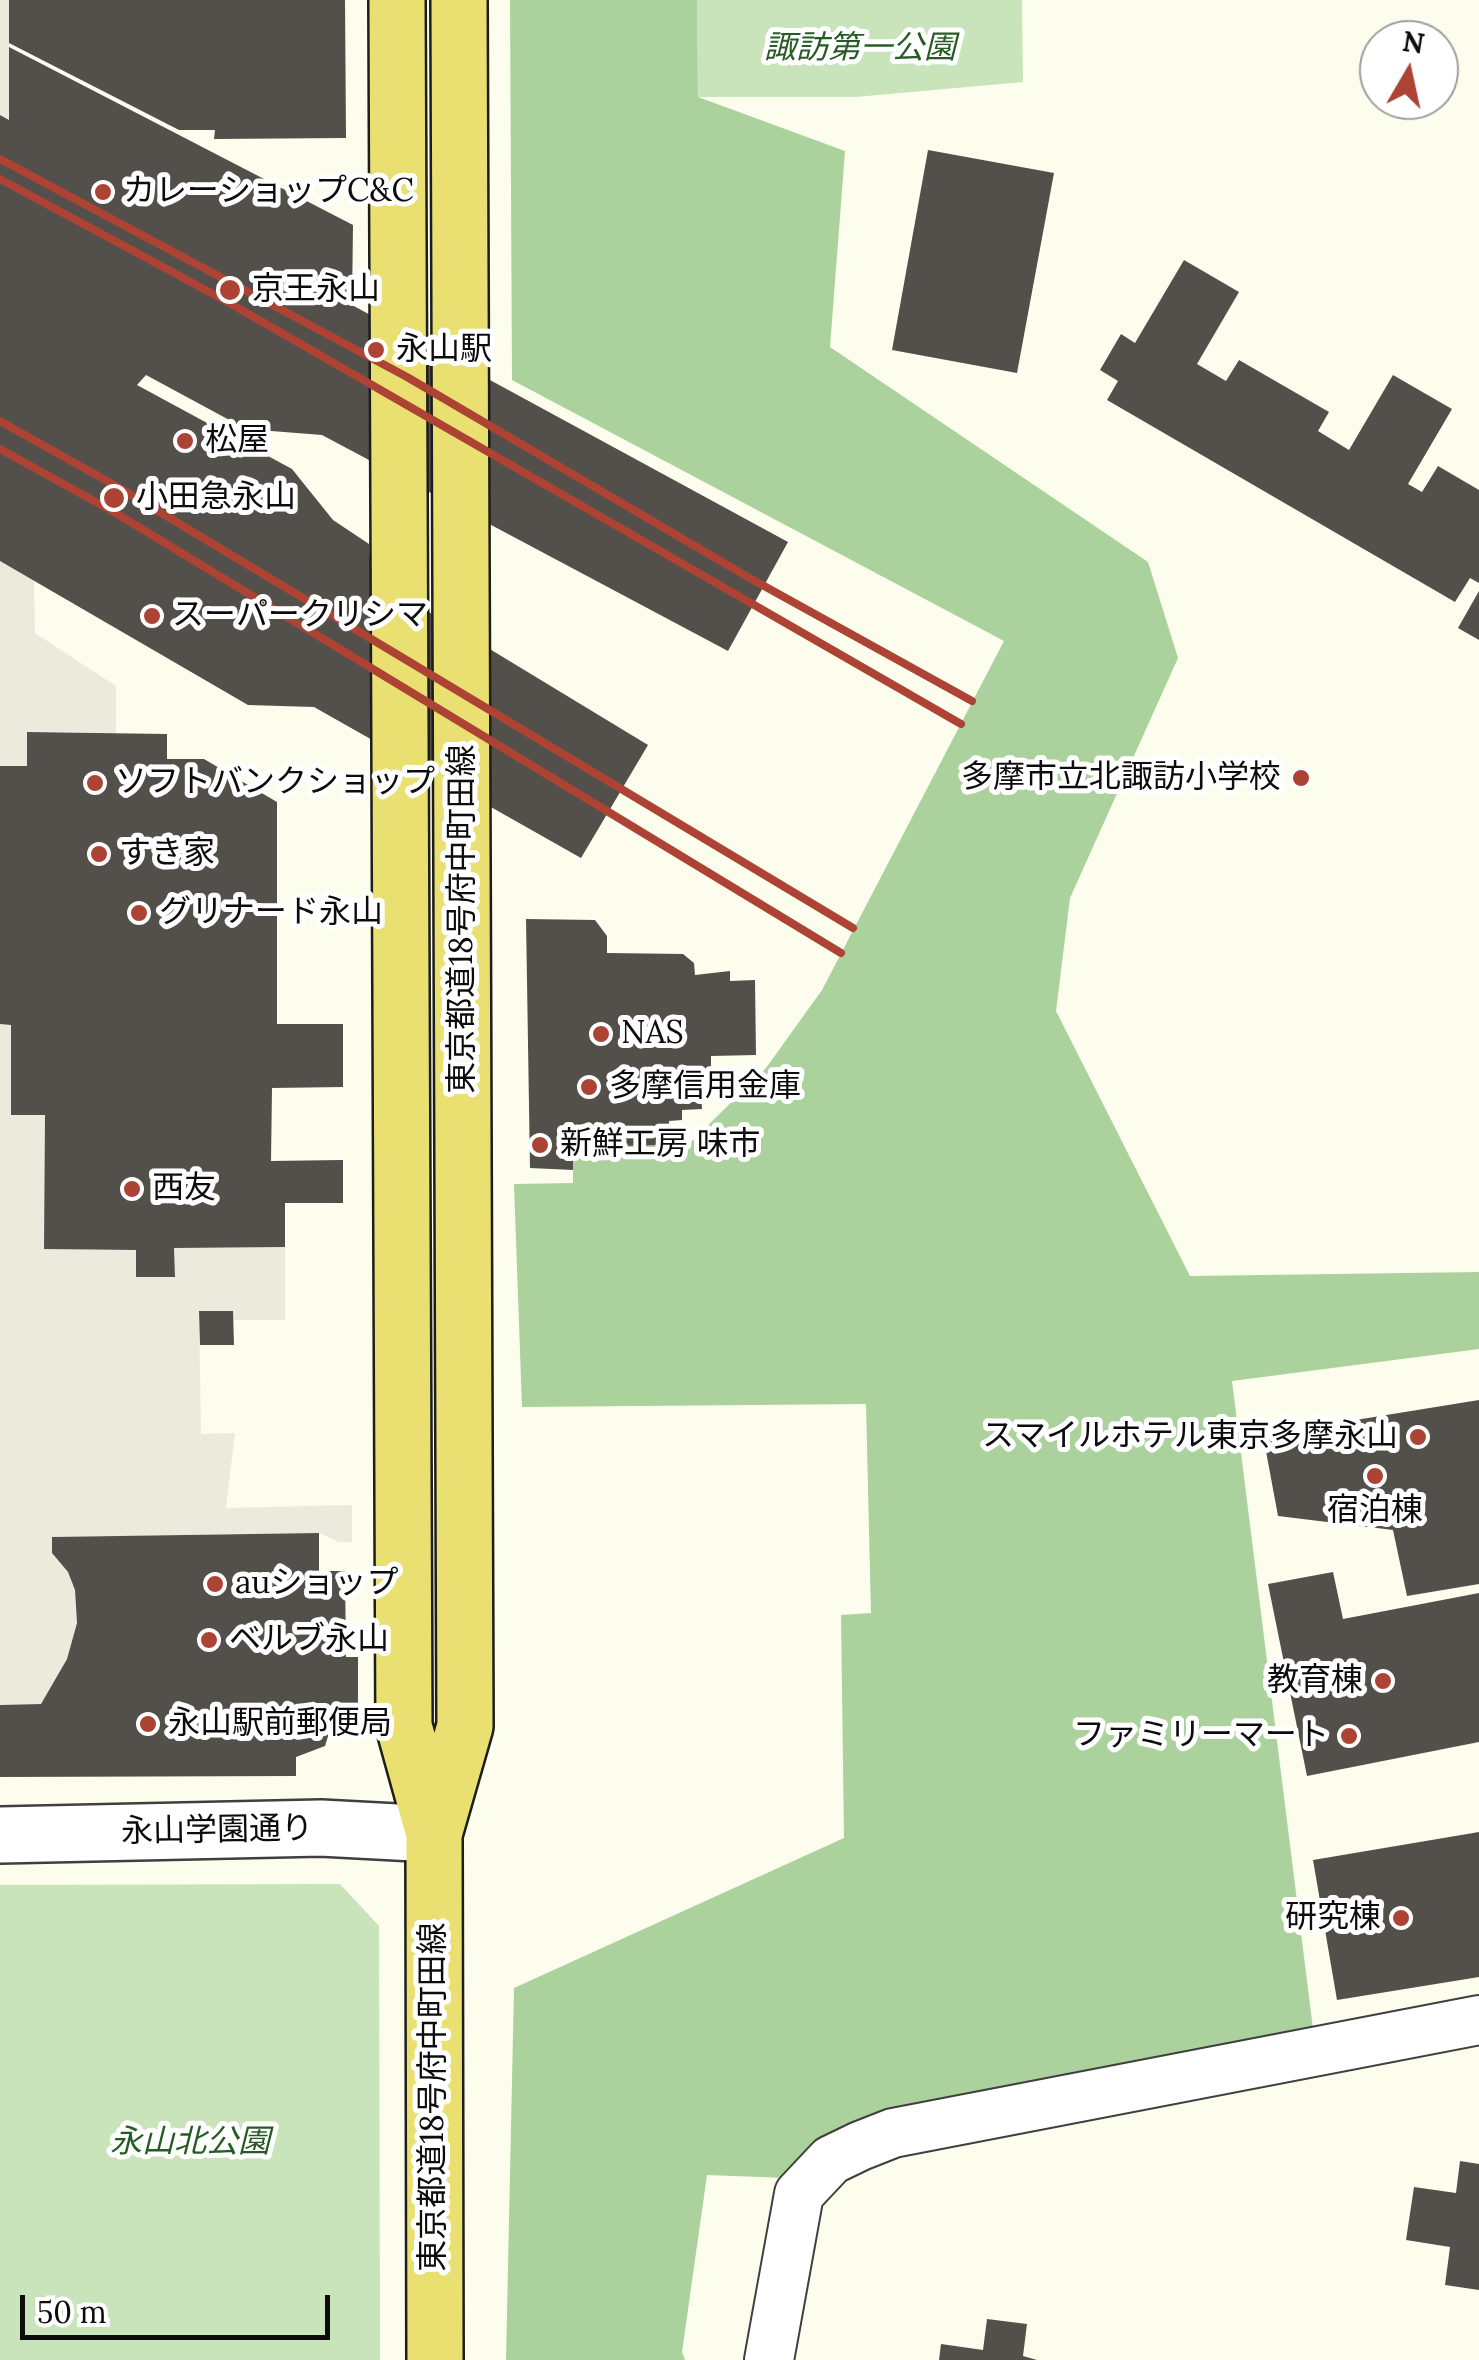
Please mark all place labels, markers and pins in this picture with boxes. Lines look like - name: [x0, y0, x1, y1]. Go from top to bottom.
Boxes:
- place label: カレーショップC&C: [123, 173, 414, 211]
- marker: カレーショップC&C: [92, 181, 114, 203]
- place label: 京王永山: [252, 271, 380, 309]
- marker: 京王永山: [217, 277, 243, 303]
- place label: 永山駅: [396, 331, 492, 369]
- marker: 永山駅: [365, 339, 387, 361]
- place label: 松屋: [205, 422, 269, 460]
- marker: 松屋: [174, 430, 196, 452]
- place label: 小田急永山: [136, 479, 296, 517]
- marker: 小田急永山: [101, 485, 127, 511]
- place label: スーパークリシマ: [172, 597, 428, 635]
- marker: スーパークリシマ: [141, 605, 163, 627]
- place label: 多摩市立北諏訪小学校: [961, 759, 1281, 797]
- place label: ソフトバンクショップ: [115, 764, 435, 802]
- marker: 多摩市立北諏訪小学校: [1290, 767, 1312, 789]
- marker: ソフトバンクショップ: [84, 772, 106, 794]
- place label: すき家: [119, 835, 215, 873]
- marker: すき家: [88, 843, 110, 865]
- place label: グリナード永山: [159, 894, 383, 932]
- marker: グリナード永山: [128, 902, 150, 924]
- place label: NAS: [621, 1015, 684, 1053]
- marker: NAS: [590, 1023, 612, 1045]
- place label: 多摩信用金庫: [609, 1068, 801, 1106]
- marker: 多摩信用金庫: [578, 1076, 600, 1098]
- place label: 新鮮工房 味市: [560, 1126, 760, 1164]
- marker: 新鮮工房 味市: [529, 1134, 551, 1156]
- place label: 西友: [152, 1170, 216, 1208]
- marker: 西友: [121, 1178, 143, 1200]
- place label: スマイルホテル東京多摩永山: [982, 1418, 1398, 1456]
- marker: スマイルホテル東京多摩永山: [1407, 1426, 1429, 1448]
- marker: 宿泊棟: [1364, 1465, 1386, 1487]
- place label: 宿泊棟: [1327, 1492, 1423, 1530]
- place label: auショップ: [235, 1565, 398, 1603]
- marker: auショップ: [204, 1573, 226, 1595]
- place label: ベルブ永山: [229, 1621, 389, 1659]
- marker: ベルブ永山: [198, 1629, 220, 1651]
- place label: 教育棟: [1267, 1662, 1363, 1700]
- marker: 教育棟: [1372, 1670, 1394, 1692]
- place label: 永山駅前郵便局: [168, 1705, 392, 1743]
- marker: 永山駅前郵便局: [137, 1713, 159, 1735]
- place label: ファミリーマート: [1073, 1717, 1329, 1755]
- marker: ファミリーマート: [1338, 1725, 1360, 1747]
- place label: 研究棟: [1285, 1899, 1381, 1937]
- marker: 研究棟: [1390, 1907, 1412, 1929]

